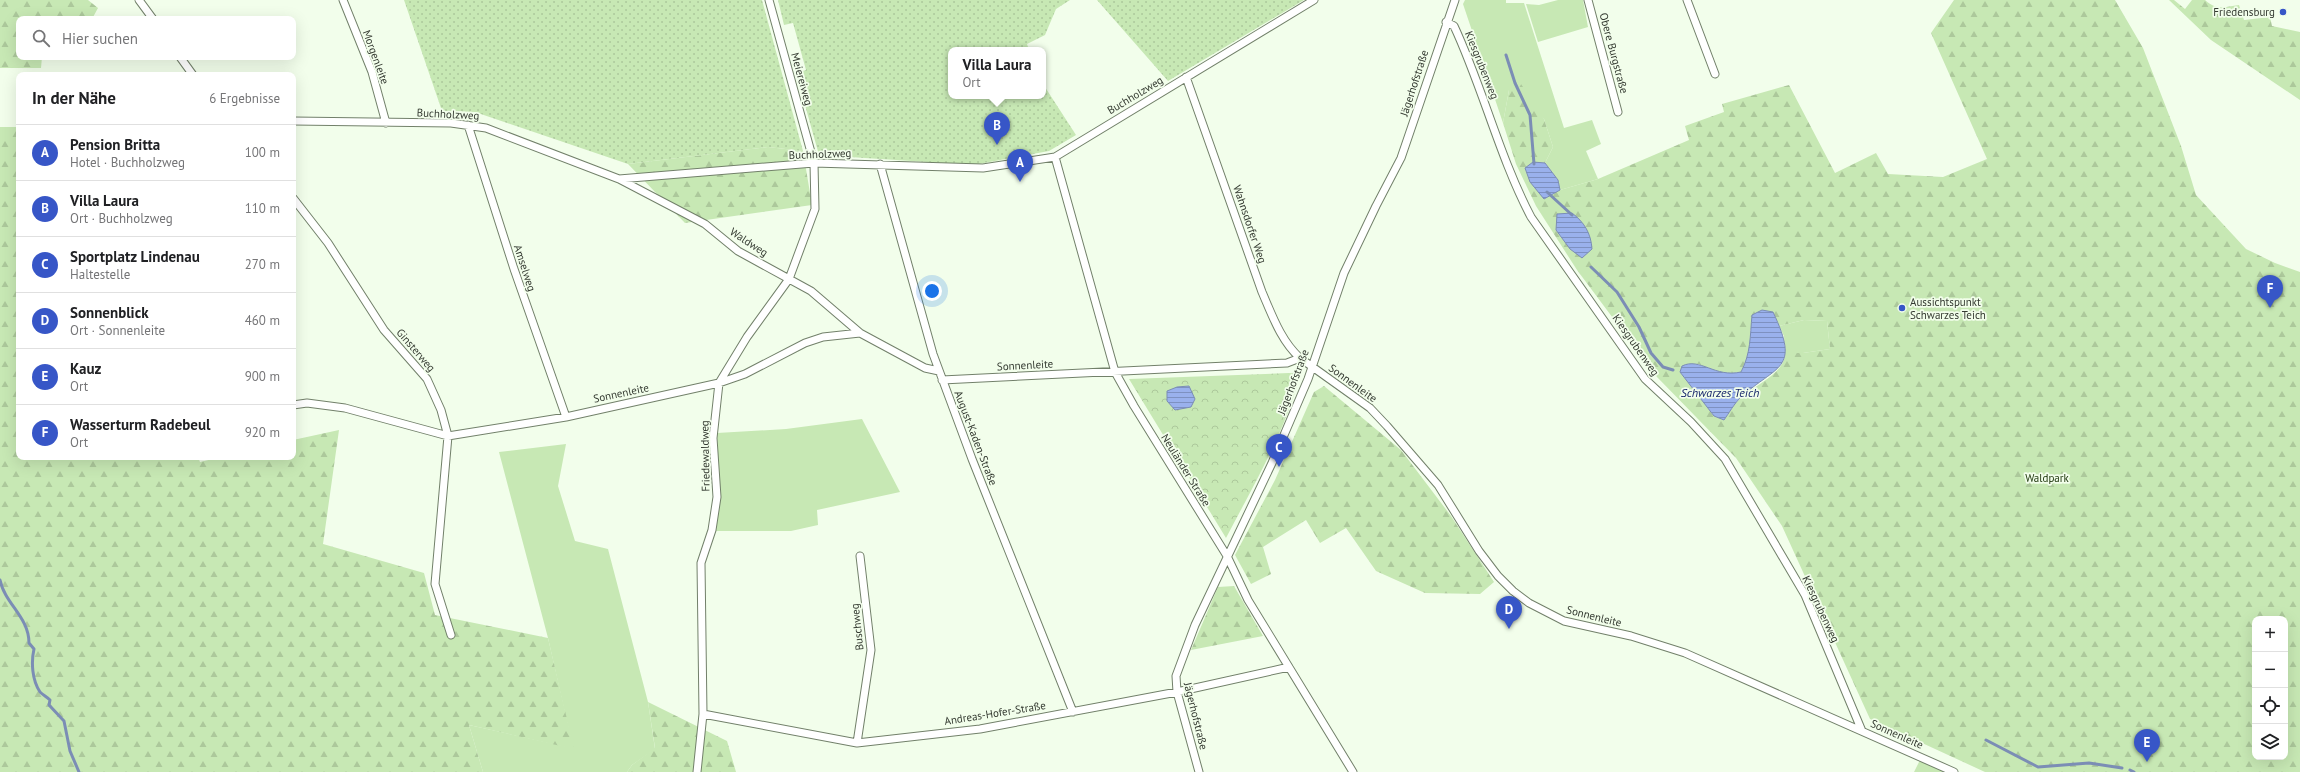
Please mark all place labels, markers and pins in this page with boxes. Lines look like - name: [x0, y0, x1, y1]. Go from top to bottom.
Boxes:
- place label: Friedensburg: [2213, 5, 2275, 19]
- marker: Friedensburg: [2278, 7, 2288, 17]
- pin: B: [984, 112, 1010, 145]
- pin: A: [1007, 149, 1033, 182]
- pin: F: [2257, 275, 2283, 308]
- place label: Aussichtspunkt Schwarzes Teich: [1910, 295, 1986, 322]
- marker: Aussichtspunkt Schwarzes Teich: [1897, 303, 1907, 313]
- pin: C: [1266, 434, 1292, 467]
- pin: D: [1496, 596, 1522, 629]
- pin: E: [2134, 729, 2160, 762]

